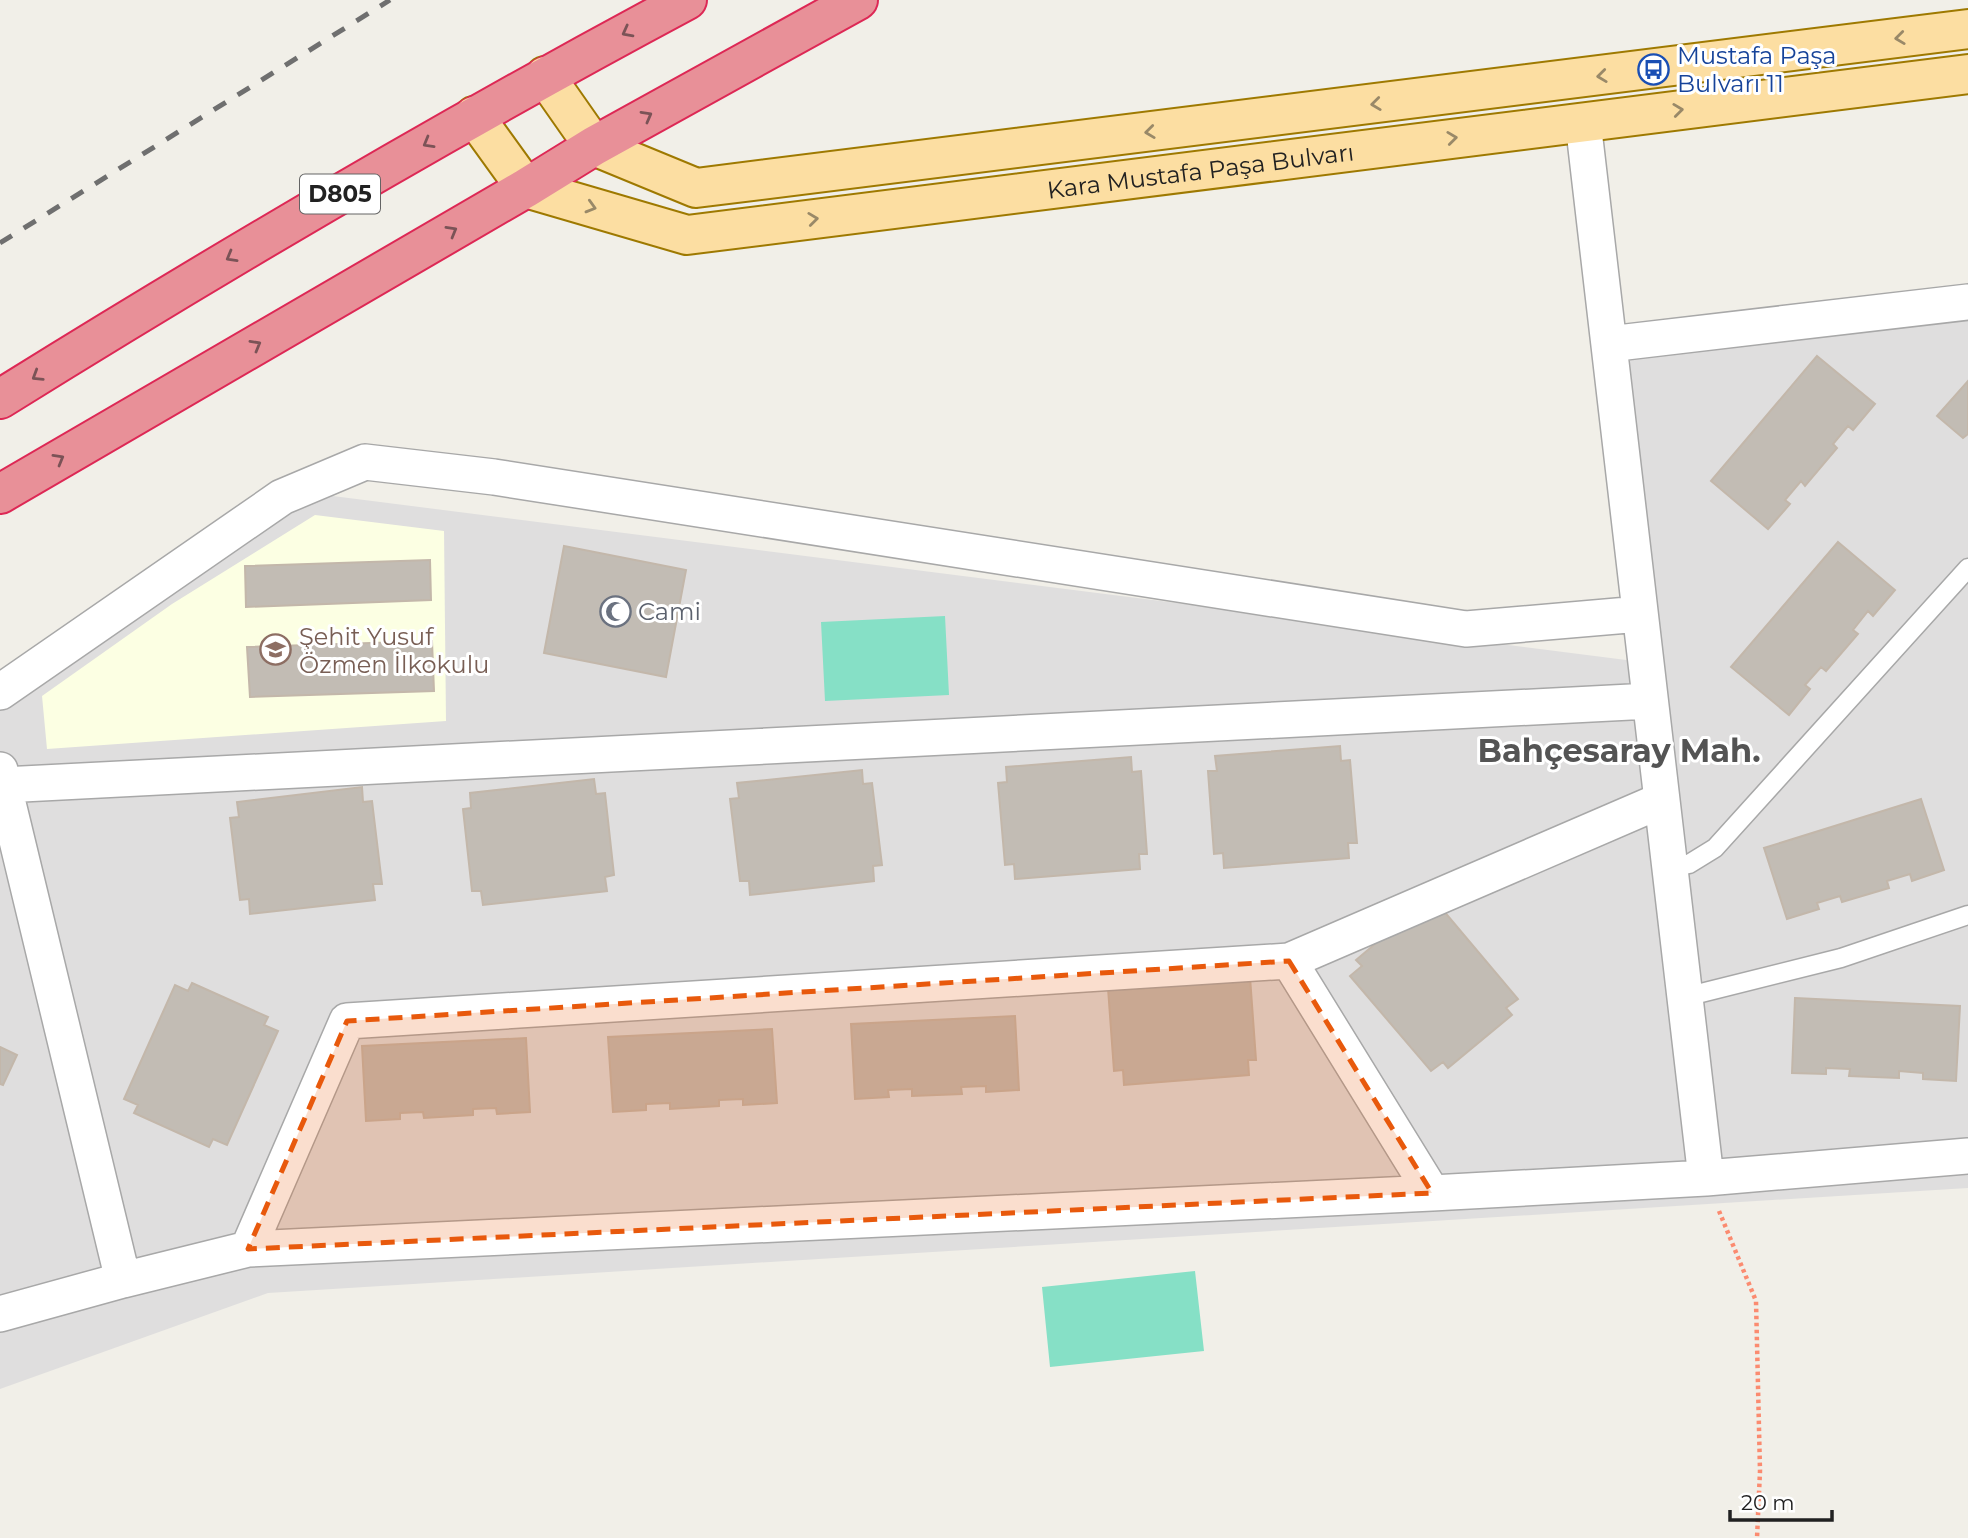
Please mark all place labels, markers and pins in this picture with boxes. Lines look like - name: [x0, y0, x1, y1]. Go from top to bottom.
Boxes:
- place label: Mustafa Paşa Bulvarı 11: [1677, 41, 1836, 98]
- bus stop icon: Mustafa Paşa Bulvarı 11: [1637, 52, 1671, 86]
- mosque icon: Cami: [598, 594, 632, 628]
- place label: Cami: [638, 597, 701, 626]
- place label: Şehit Yusuf Özmen İlkokulu: [299, 622, 489, 679]
- school or university icon: Şehit Yusuf Özmen İlkokulu: [259, 633, 293, 667]

